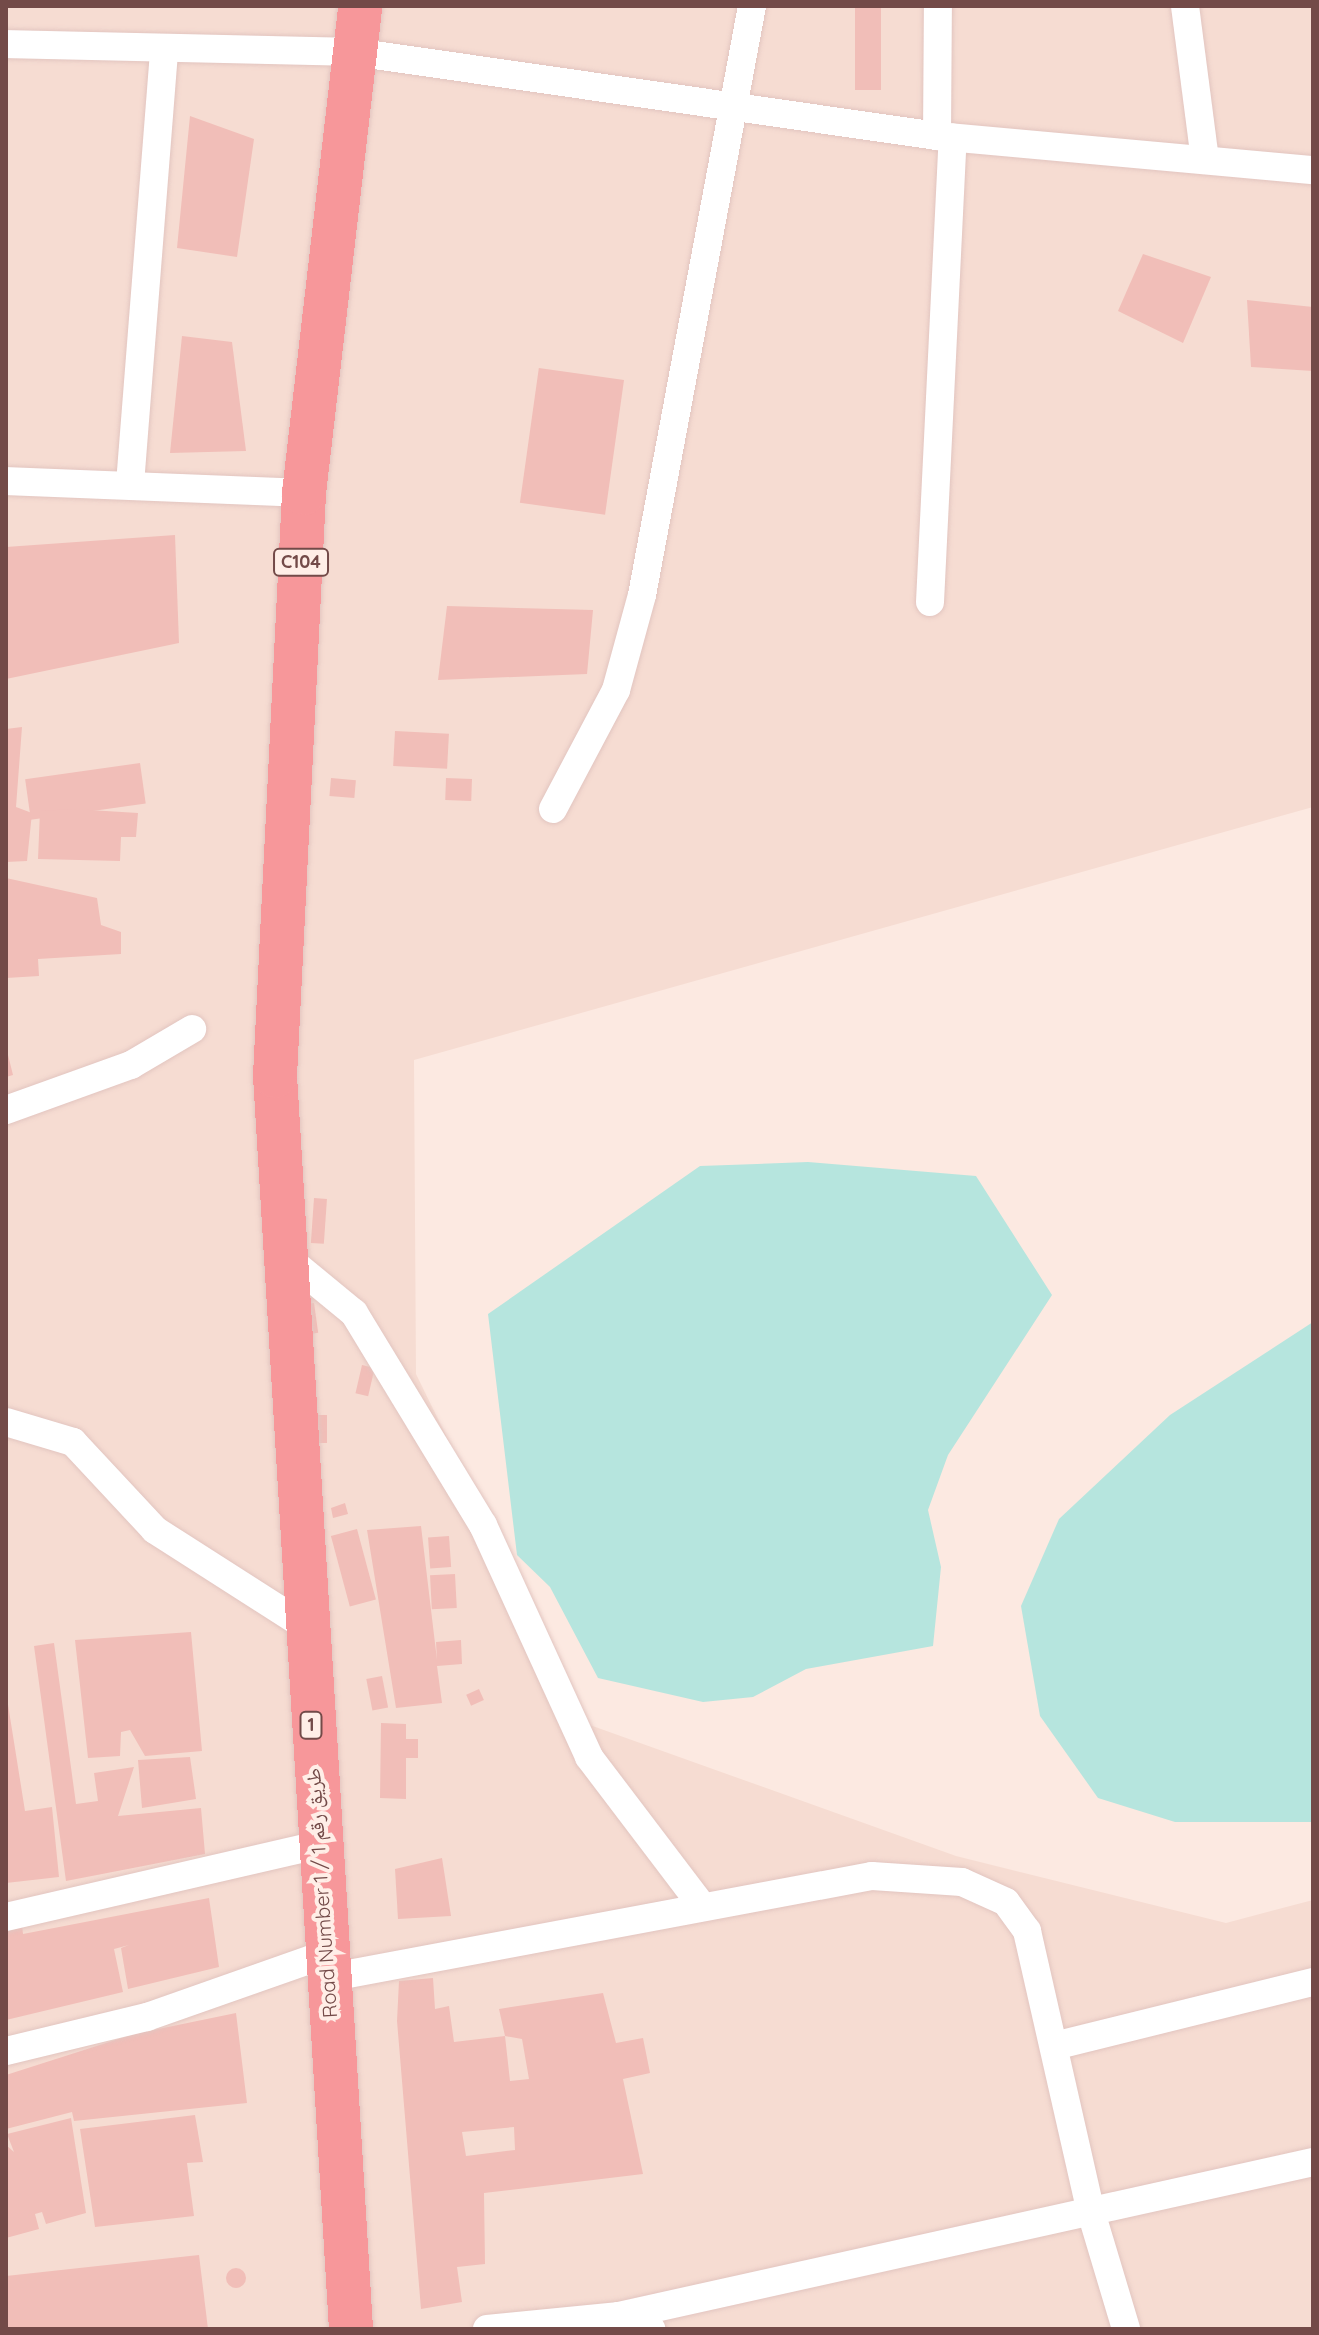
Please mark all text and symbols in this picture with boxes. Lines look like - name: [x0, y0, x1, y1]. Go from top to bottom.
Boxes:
- road number: C104: [273, 548, 329, 576]
- road number: 1: [299, 1711, 323, 1739]
- street label: Road Number 1 / طريق رقم 1: [300, 1767, 342, 2019]

